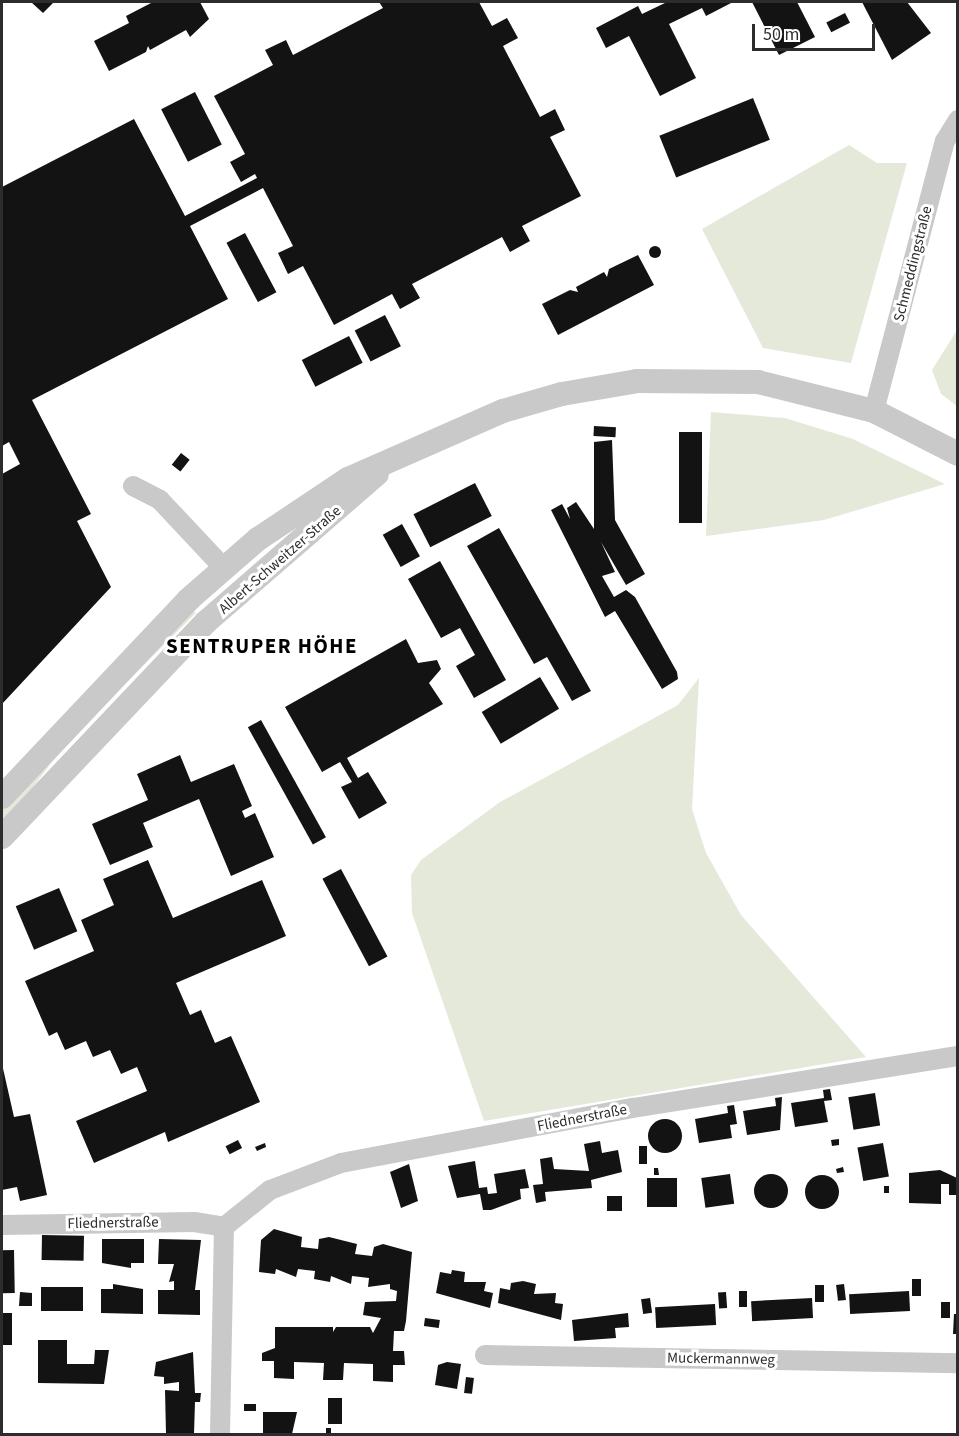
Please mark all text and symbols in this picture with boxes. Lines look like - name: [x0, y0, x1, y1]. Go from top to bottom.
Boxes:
- scale bar: [755, 12, 878, 50]
- text: 50 m: [763, 22, 799, 47]
- street label: Schmeddingstraße: [890, 204, 936, 324]
- street label: Albert-Schweitzer-Straße: [215, 502, 345, 618]
- district label: SENTRUPER HÖHE: [166, 633, 358, 659]
- street label: Fliednerstraße: [536, 1100, 628, 1136]
- street label: Fliednerstraße: [67, 1213, 159, 1233]
- street label: Muckermannweg: [667, 1349, 775, 1369]

